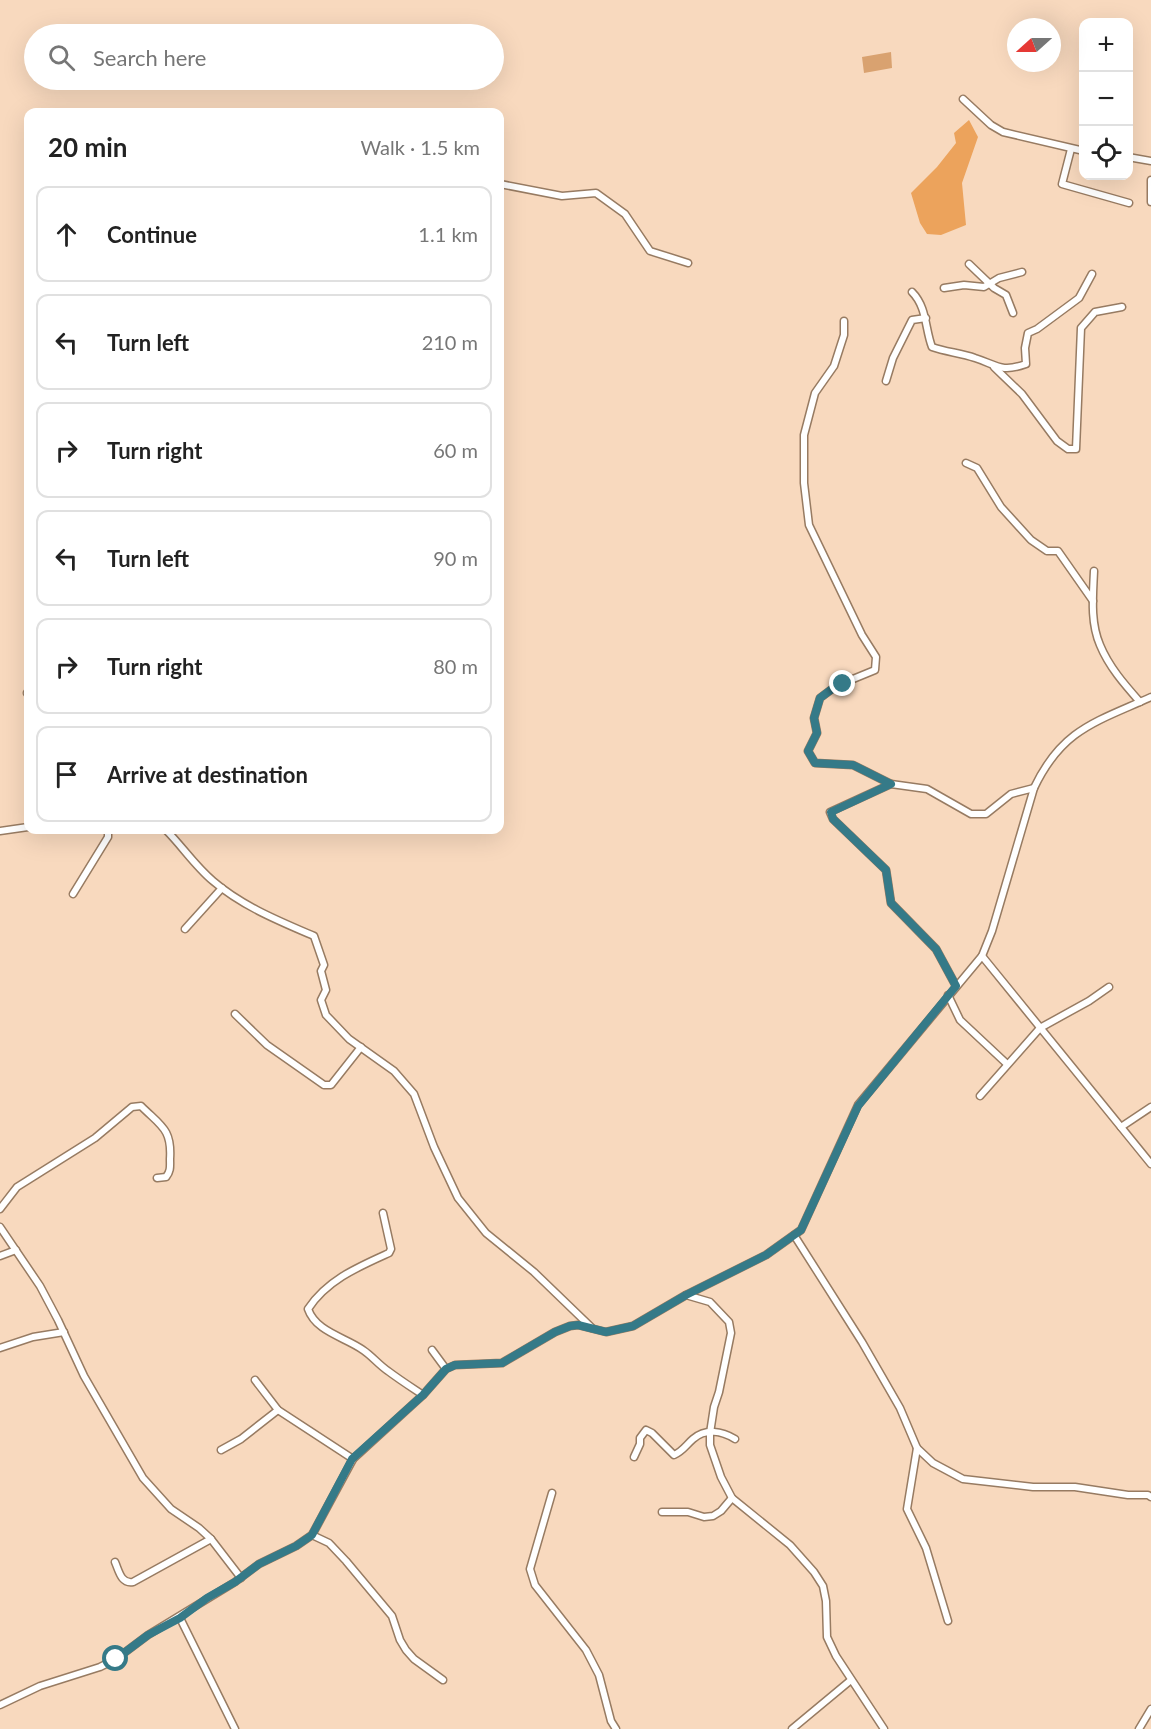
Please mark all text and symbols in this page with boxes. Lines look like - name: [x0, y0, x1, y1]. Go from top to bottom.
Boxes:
- north arrow: [1007, 18, 1061, 72]
- map controls: [1079, 18, 1133, 180]
- button: +: [1079, 18, 1133, 72]
- search box: [24, 24, 504, 90]
- icon: search: [45, 41, 78, 74]
- text: Search here: [93, 44, 206, 71]
- button: −: [1079, 72, 1133, 126]
- button: locate: [1079, 126, 1133, 180]
- text: 20 min: [48, 131, 128, 163]
- text: Walk · 1.5 km: [361, 135, 480, 159]
- icon: ahead: [50, 218, 83, 251]
- text: Continue: [107, 221, 197, 248]
- text: 1.1 km: [418, 222, 478, 246]
- icon: left: [50, 326, 83, 359]
- text: Turn left: [107, 329, 189, 356]
- text: 210 m: [422, 330, 478, 354]
- icon: right: [50, 434, 83, 467]
- text: Turn right: [107, 437, 202, 464]
- text: 60 m: [433, 438, 478, 462]
- icon: left: [50, 542, 83, 575]
- text: Turn left: [107, 545, 189, 572]
- text: 90 m: [433, 546, 478, 570]
- icon: right: [50, 650, 83, 683]
- text: Turn right: [107, 653, 202, 680]
- text: 80 m: [433, 654, 478, 678]
- route end: [829, 670, 855, 696]
- icon: arrive: [50, 758, 83, 791]
- text: Arrive at destination: [107, 761, 308, 788]
- route start: [102, 1645, 128, 1671]

